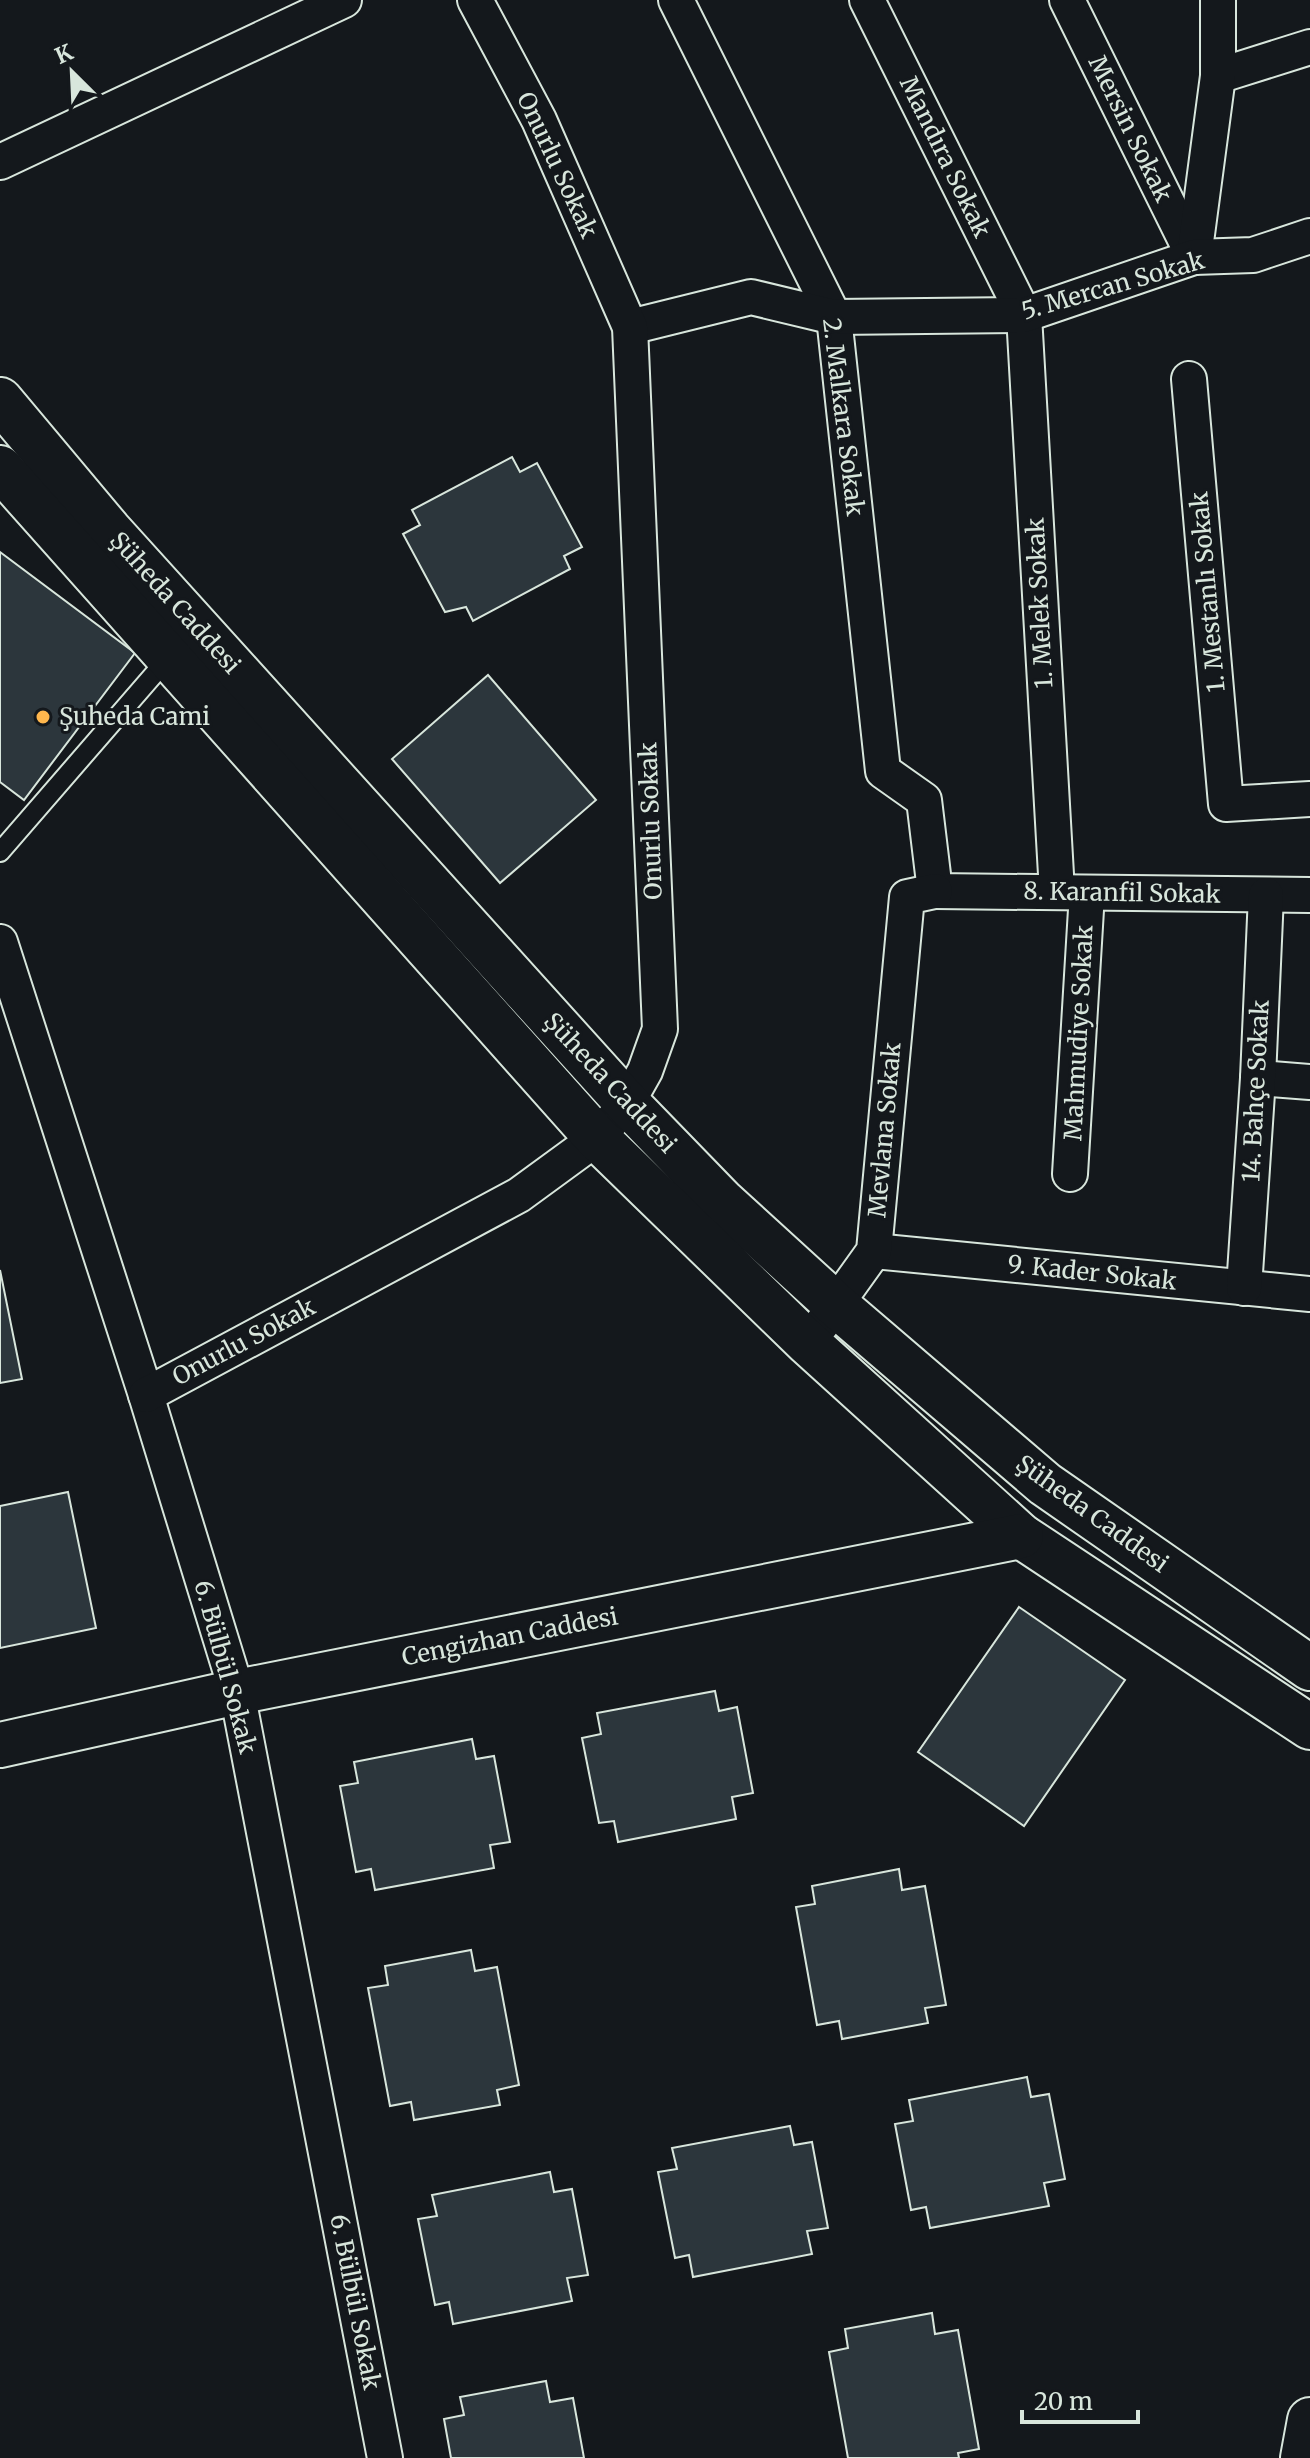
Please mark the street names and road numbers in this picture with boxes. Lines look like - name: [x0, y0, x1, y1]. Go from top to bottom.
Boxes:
- street label: Mersin Sokak: [1082, 51, 1180, 208]
- street label: Mandıra Sokak: [893, 71, 998, 243]
- street label: Onurlu Sokak: [510, 87, 605, 243]
- street label: 5. Mercan Sokak: [1018, 244, 1209, 326]
- street label: 2. Malkara Sokak: [816, 316, 871, 518]
- street label: 1. Mestanlı Sokak: [1183, 490, 1232, 694]
- street label: 1. Melek Sokak: [1020, 516, 1059, 689]
- street label: Şüheda Caddesi: [103, 525, 248, 680]
- street label: Onurlu Sokak: [632, 741, 669, 900]
- street label: 8. Karanfil Sokak: [1023, 875, 1222, 910]
- street label: Mahmudiye Sokak: [1057, 924, 1100, 1142]
- street label: 14. Bahçe Sokak: [1235, 998, 1276, 1183]
- street label: Şüheda Caddesi: [537, 1006, 684, 1160]
- street label: Mevlana Sokak: [861, 1040, 908, 1219]
- street label: 9. Kader Sokak: [1006, 1248, 1179, 1297]
- street label: Onurlu Sokak: [167, 1291, 321, 1392]
- street label: Şüheda Caddesi: [1010, 1448, 1175, 1579]
- street label: 6. Bülbül Sokak: [187, 1577, 264, 1758]
- street label: Cengizhan Caddesi: [399, 1600, 621, 1673]
- street label: 6. Bülbül Sokak: [323, 2211, 388, 2393]

